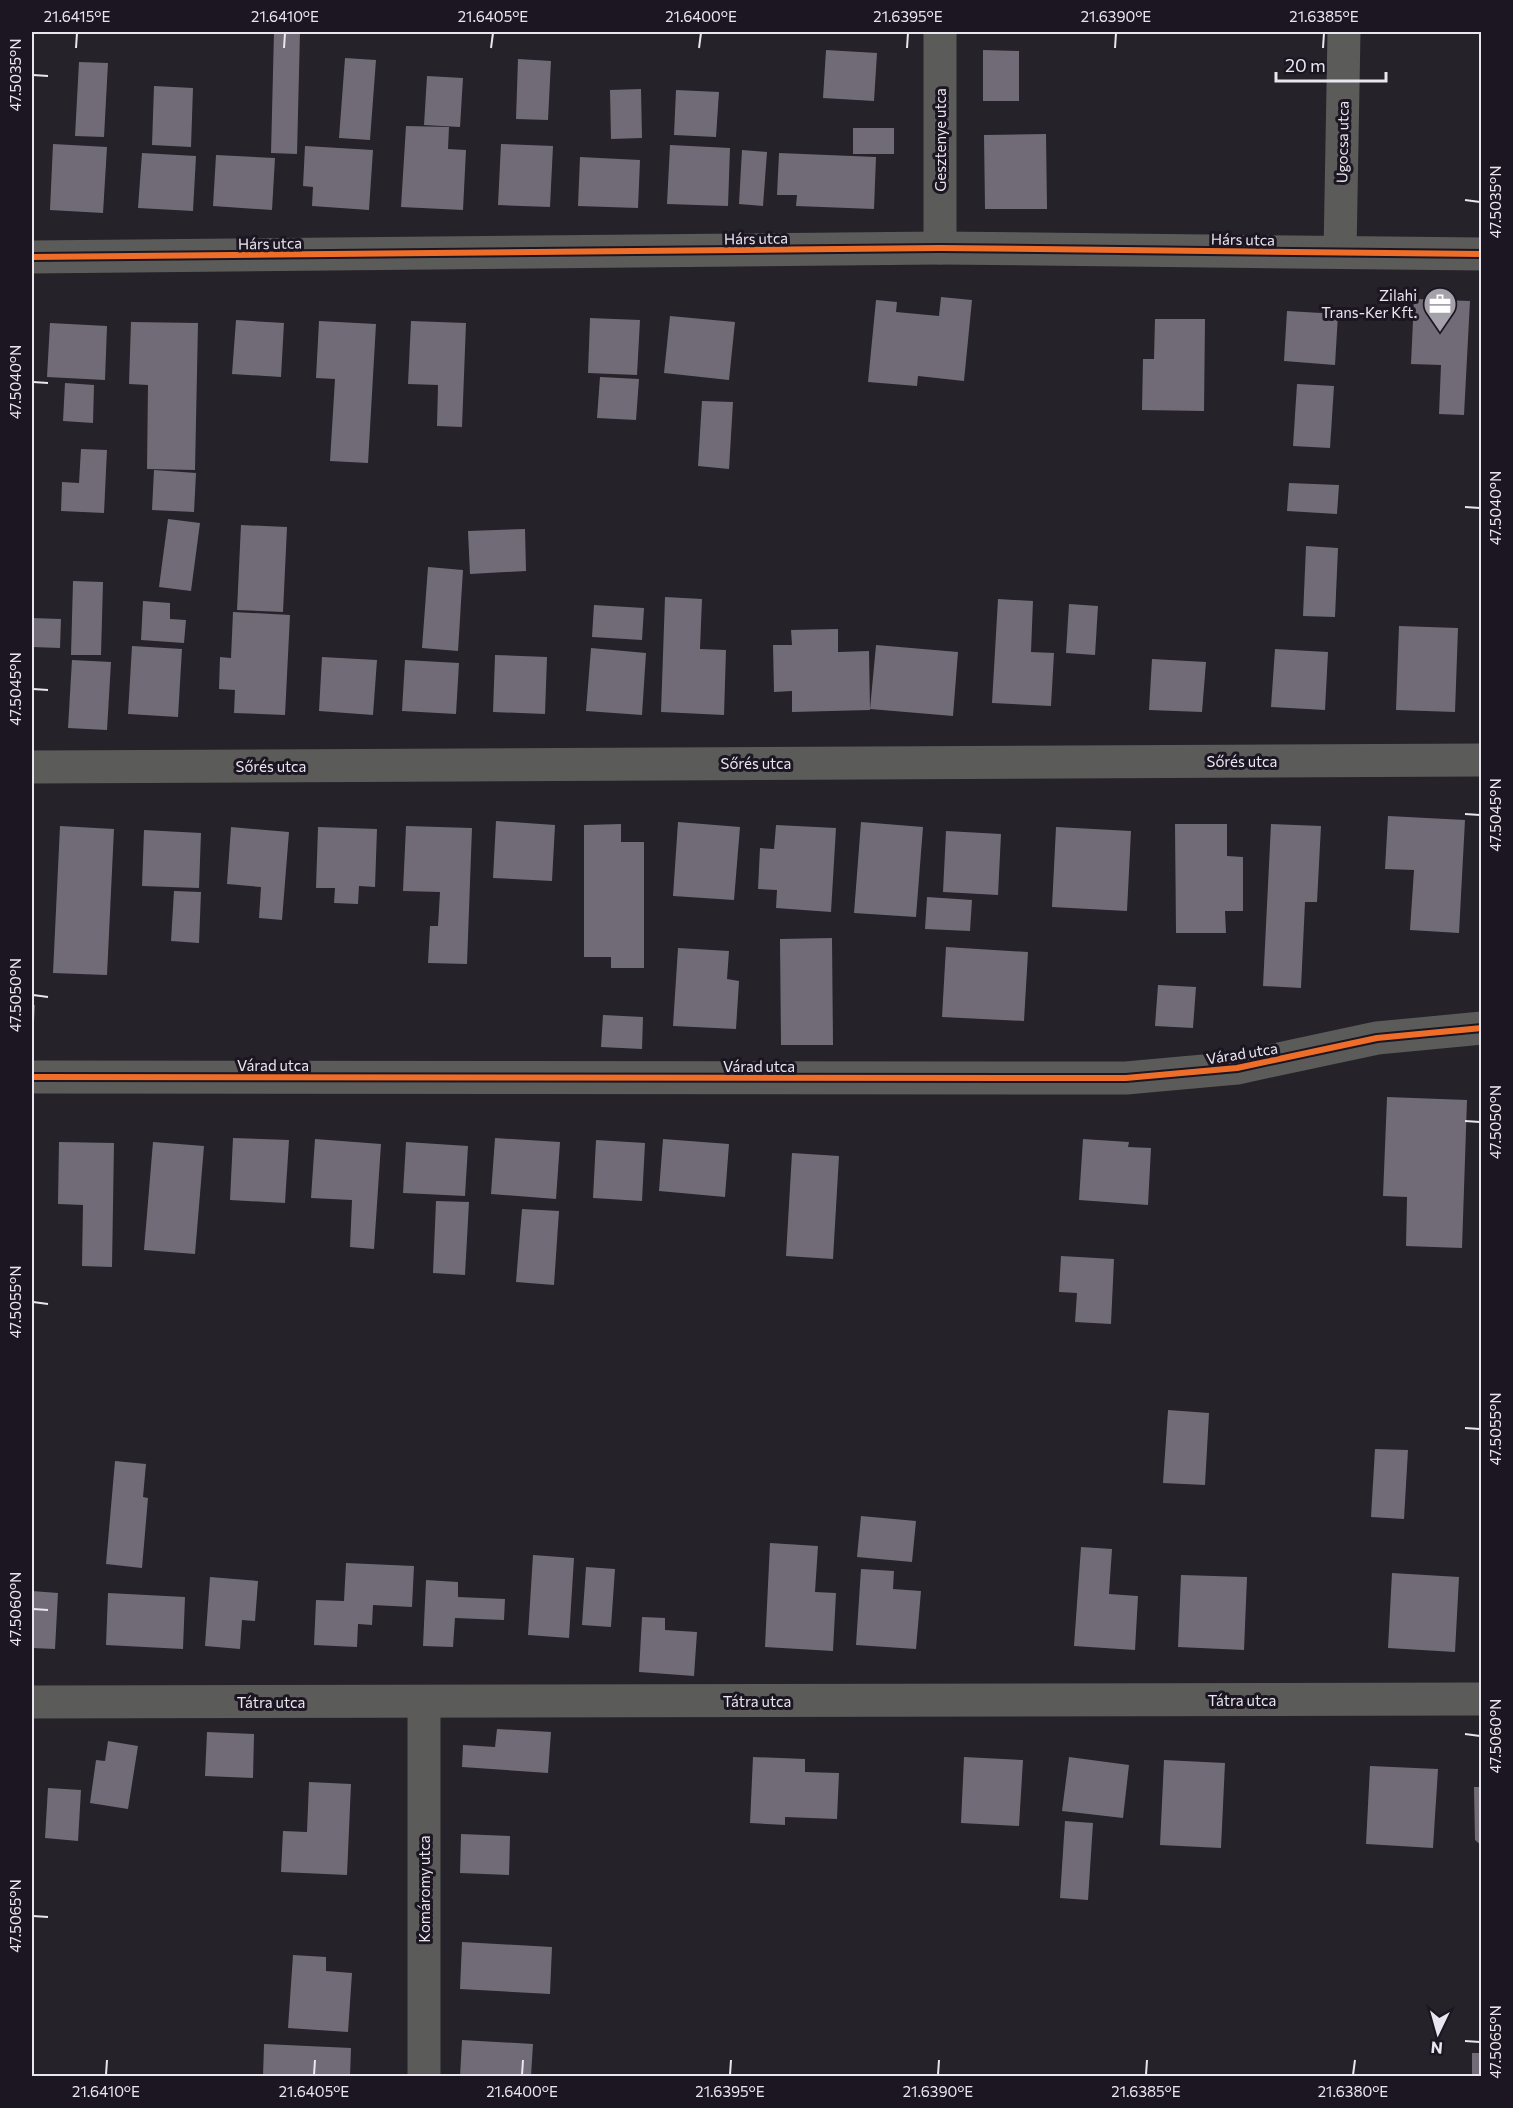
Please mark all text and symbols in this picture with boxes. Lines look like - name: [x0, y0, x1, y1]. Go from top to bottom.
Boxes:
- text: 21.6415°E: [44, 7, 110, 25]
- text: 21.6410°E: [251, 7, 319, 25]
- text: 21.6405°E: [458, 7, 528, 25]
- text: 21.6400°E: [665, 7, 737, 25]
- text: 21.6395°E: [873, 7, 943, 25]
- text: 21.6390°E: [1081, 7, 1151, 25]
- text: 21.6385°E: [1289, 7, 1359, 25]
- text: 47.5035°N: [6, 38, 24, 112]
- scale bar: [1276, 45, 1386, 83]
- text: 20 m: [1285, 54, 1326, 76]
- street label: Gesztenye utca: [931, 88, 949, 192]
- street label: Ugocsa utca: [1332, 101, 1352, 183]
- text: 47.5035°N: [1486, 165, 1504, 239]
- street label: Hárs utca: [724, 228, 788, 248]
- street label: Hárs utca: [1211, 229, 1275, 249]
- street label: Hárs utca: [238, 233, 302, 253]
- place label: Zilahi Trans-Ker Kft.: [1321, 286, 1417, 321]
- office icon: Zilahi Trans-Ker Kft.: [1422, 286, 1458, 333]
- text: 47.5040°N: [6, 345, 24, 419]
- text: 47.5040°N: [1486, 471, 1504, 545]
- text: 47.5045°N: [6, 652, 24, 726]
- street label: Sőrés utca: [1207, 752, 1277, 770]
- street label: Sőrés utca: [721, 754, 791, 772]
- street label: Sőrés utca: [236, 757, 306, 775]
- text: 47.5045°N: [1486, 778, 1504, 852]
- text: 47.5050°N: [6, 958, 24, 1032]
- street label: Várad utca: [1205, 1038, 1279, 1068]
- street label: Várad utca: [237, 1056, 309, 1074]
- street label: Várad utca: [723, 1057, 795, 1075]
- text: 47.5050°N: [1486, 1085, 1504, 1159]
- text: 47.5055°N: [6, 1265, 24, 1339]
- text: 47.5055°N: [1486, 1392, 1504, 1466]
- text: 47.5060°N: [6, 1572, 24, 1646]
- street label: Tátra utca: [1208, 1691, 1276, 1709]
- street label: Tátra utca: [723, 1692, 791, 1710]
- street label: Tátra utca: [237, 1693, 305, 1711]
- text: 47.5060°N: [1486, 1699, 1504, 1773]
- street label: Komáromy utca: [415, 1835, 433, 1943]
- text: 47.5065°N: [6, 1879, 24, 1953]
- north arrow: [1408, 2003, 1468, 2063]
- text: 47.5065°N: [1486, 2005, 1504, 2079]
- text: N: [1430, 2038, 1443, 2058]
- text: 21.6410°E: [72, 2082, 140, 2100]
- text: 21.6405°E: [279, 2082, 349, 2100]
- text: 21.6400°E: [486, 2082, 558, 2100]
- text: 21.6395°E: [695, 2082, 765, 2100]
- text: 21.6390°E: [903, 2082, 973, 2100]
- text: 21.6385°E: [1111, 2082, 1181, 2100]
- text: 21.6380°E: [1318, 2082, 1388, 2100]

